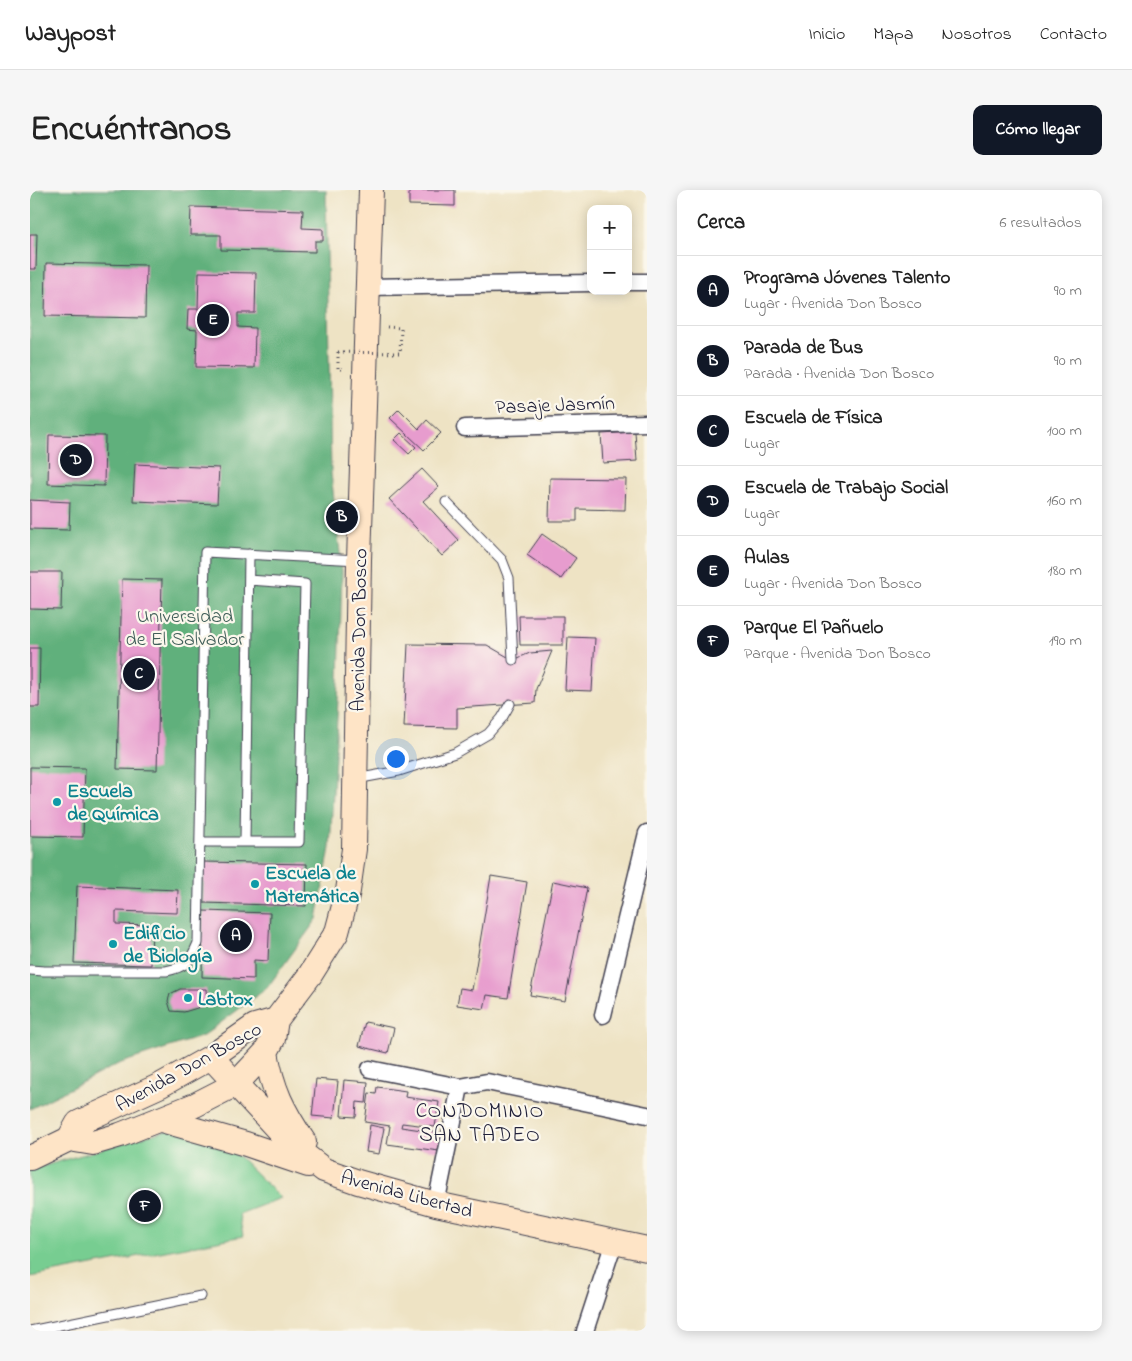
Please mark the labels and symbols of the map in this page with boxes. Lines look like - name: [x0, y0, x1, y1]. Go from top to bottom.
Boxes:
- pin: E: [197, 301, 229, 339]
- street label: Pasaje Jasmín: [495, 390, 616, 423]
- pin: D: [60, 441, 92, 479]
- pin: B: [326, 498, 358, 536]
- street label: Avenida Don Bosco: [345, 548, 376, 712]
- park label: Universidad de El Salvador: [125, 603, 245, 655]
- pin: C: [123, 655, 155, 693]
- your location: [383, 746, 409, 772]
- place label: Escuela de Química: [67, 778, 159, 830]
- marker: Escuela de Química: [51, 796, 63, 808]
- place label: Escuela de Matemática: [265, 860, 359, 912]
- marker: Escuela de Matemática: [249, 878, 261, 890]
- pin: A: [220, 917, 252, 955]
- place label: Edificio de Biología: [123, 920, 212, 973]
- marker: Edificio de Biología: [107, 938, 119, 950]
- place label: Labtox: [198, 986, 253, 1015]
- marker: Labtox: [182, 992, 194, 1004]
- street label: Avenida Don Bosco: [111, 1016, 268, 1120]
- district label: CONDOMINIO SAN TADEO: [416, 1097, 544, 1151]
- street label: Avenida Libertad: [337, 1164, 476, 1227]
- pin: F: [129, 1187, 161, 1225]

